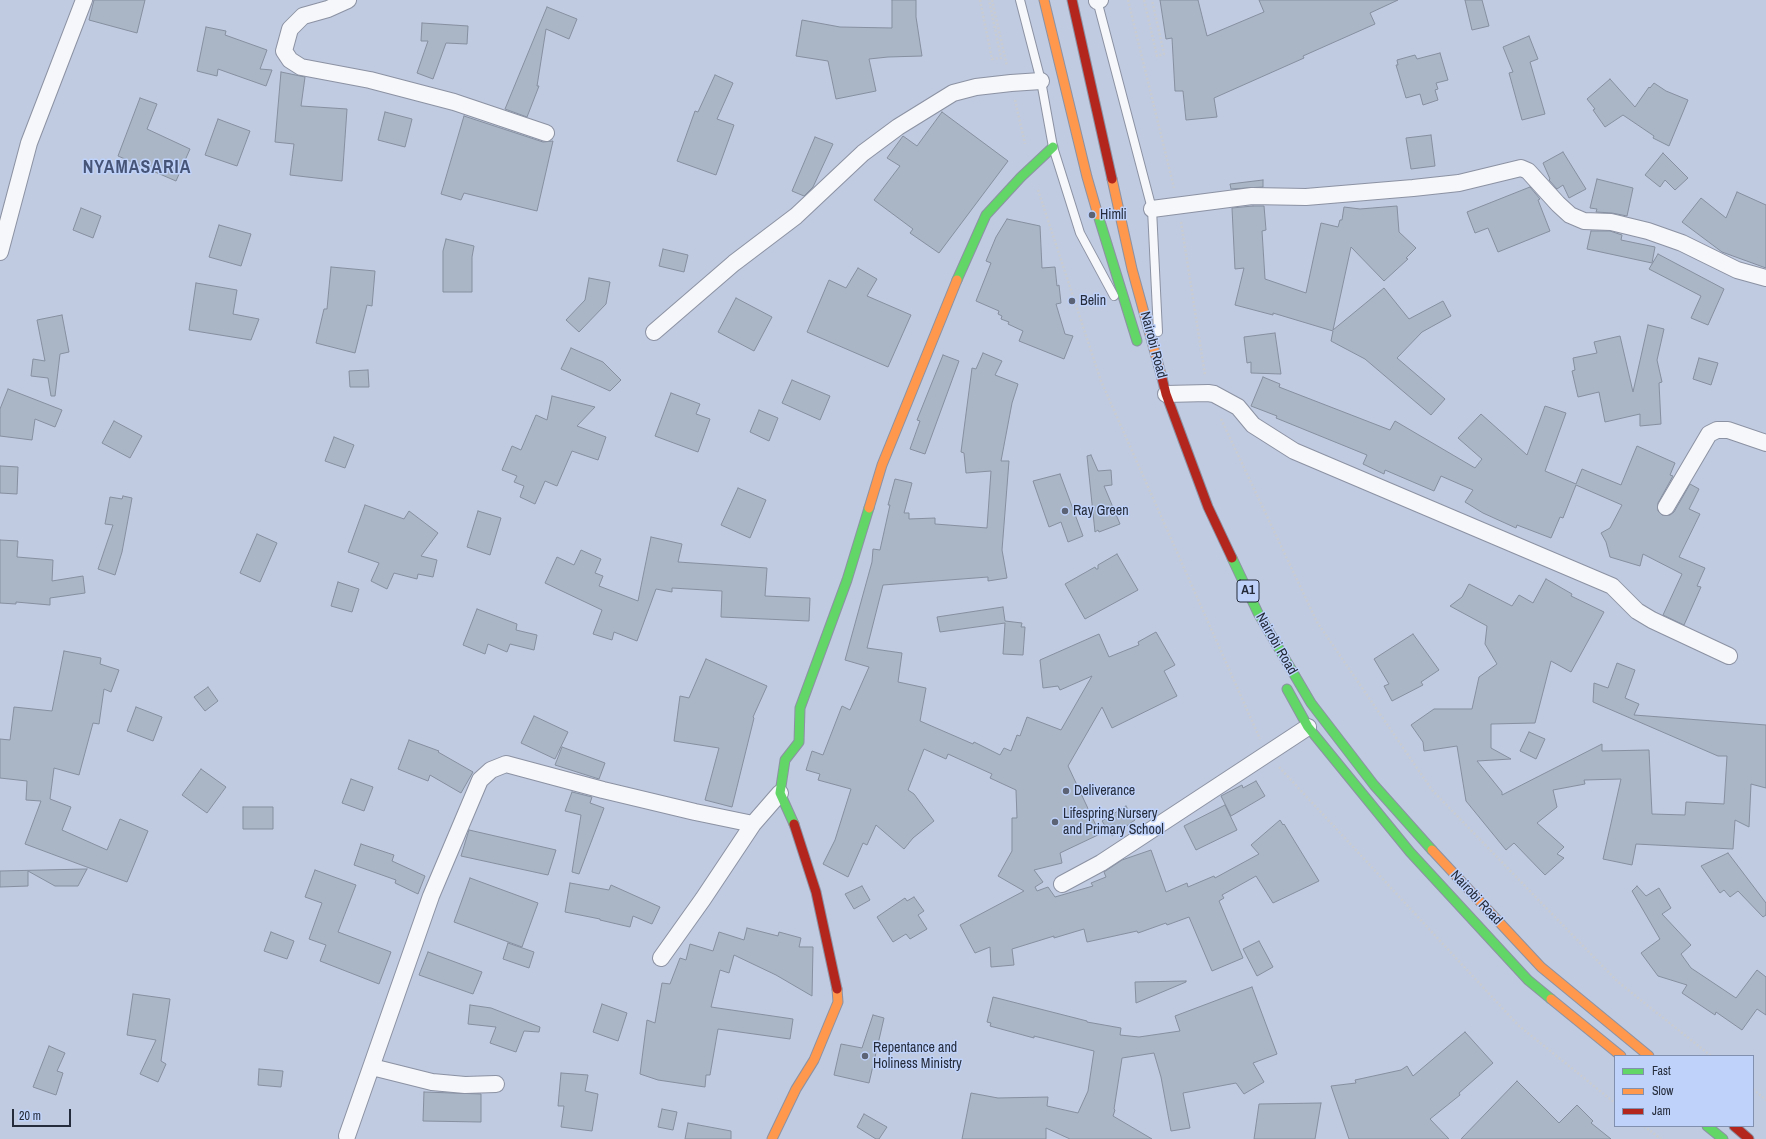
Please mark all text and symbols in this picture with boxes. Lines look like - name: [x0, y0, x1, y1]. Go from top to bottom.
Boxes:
- district label: NYAMASARIA: [83, 157, 191, 179]
- place label: Himli: [1100, 207, 1127, 223]
- marker: Himli: [1087, 210, 1097, 220]
- place label: Belin: [1080, 293, 1106, 309]
- marker: Belin: [1067, 296, 1077, 306]
- street label: Nairobi Road: [1136, 310, 1170, 380]
- place label: Ray Green: [1073, 503, 1129, 519]
- marker: Ray Green: [1060, 506, 1070, 516]
- road number: A1: [1237, 580, 1259, 602]
- street label: Nairobi Road: [1252, 610, 1300, 678]
- place label: Deliverance: [1074, 783, 1135, 799]
- marker: Deliverance: [1061, 786, 1071, 796]
- place label: Lifespring Nursery and Primary School: [1063, 806, 1164, 838]
- marker: Lifespring Nursery and Primary School: [1050, 817, 1060, 827]
- street label: Nairobi Road: [1447, 867, 1505, 929]
- place label: Repentance and Holiness Ministry: [873, 1040, 962, 1072]
- marker: Repentance and Holiness Ministry: [860, 1051, 870, 1061]
- legend: [1614, 1055, 1754, 1127]
- text: Fast: [1652, 1063, 1671, 1079]
- text: Slow: [1652, 1083, 1673, 1099]
- scale bar: [14, 1101, 73, 1127]
- text: Jam: [1652, 1103, 1671, 1119]
- text: 20 m: [19, 1108, 41, 1124]

